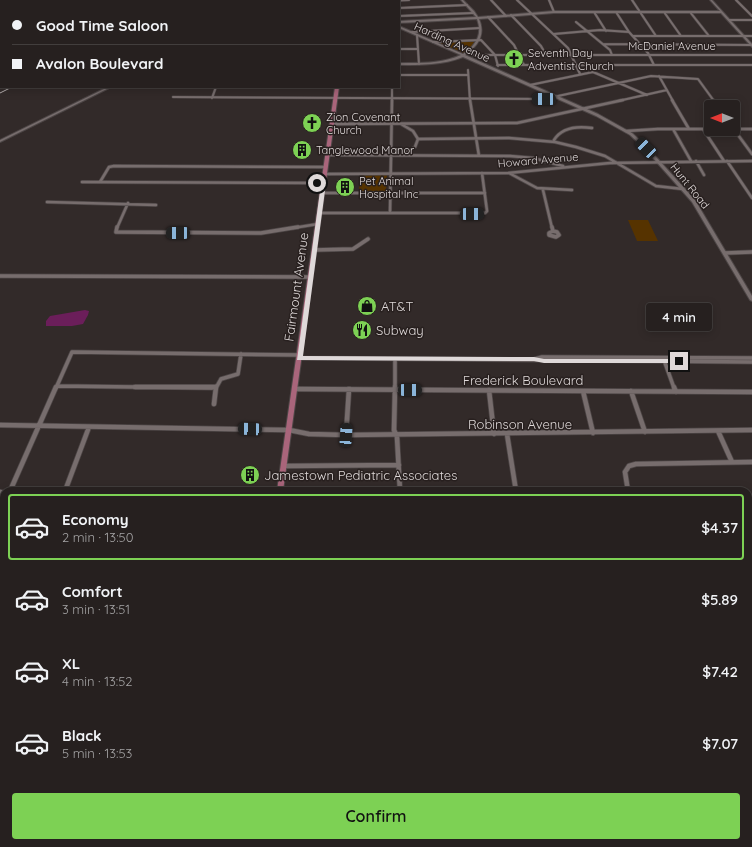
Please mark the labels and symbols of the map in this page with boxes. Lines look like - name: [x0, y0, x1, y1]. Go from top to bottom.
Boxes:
- street label: Harding Avenue: [412, 19, 492, 65]
- street label: McDaniel Avenue: [628, 39, 716, 53]
- place label: Seventh Day Adventist Church: [528, 46, 614, 73]
- church icon: Seventh Day Adventist Church: [503, 48, 525, 70]
- car: [532, 93, 556, 105]
- north arrow: [704, 100, 740, 136]
- place label: Zion Covenant Church: [326, 110, 401, 137]
- church icon: Zion Covenant Church: [301, 112, 323, 134]
- car: [633, 135, 659, 161]
- building icon: Tanglewood Manor: [291, 139, 313, 161]
- place label: Tanglewood Manor: [316, 143, 415, 157]
- street label: Howard Avenue: [497, 150, 579, 170]
- street label: Hunt Road: [667, 160, 713, 212]
- route start: [308, 174, 326, 192]
- place label: Pet Animal Hospital Inc: [359, 174, 419, 201]
- building icon: Pet Animal Hospital Inc: [334, 176, 356, 198]
- car: [460, 208, 484, 220]
- car: [166, 227, 190, 239]
- street label: Fairmount Avenue: [280, 232, 312, 342]
- shop icon: AT&T: [356, 295, 378, 317]
- place label: AT&T: [381, 298, 413, 314]
- callout: 4 min: [646, 303, 712, 331]
- restaurant icon: Subway: [351, 319, 373, 341]
- place label: Subway: [376, 322, 424, 338]
- route end: [670, 352, 688, 370]
- street label: Frederick Boulevard: [463, 372, 583, 388]
- car: [398, 384, 422, 396]
- street label: Robinson Avenue: [468, 416, 572, 432]
- car: [238, 423, 262, 435]
- car: [339, 423, 353, 447]
- building icon: Jamestown Pediatric Associates: [239, 464, 261, 486]
- place label: Jamestown Pediatric Associates: [264, 467, 457, 483]

